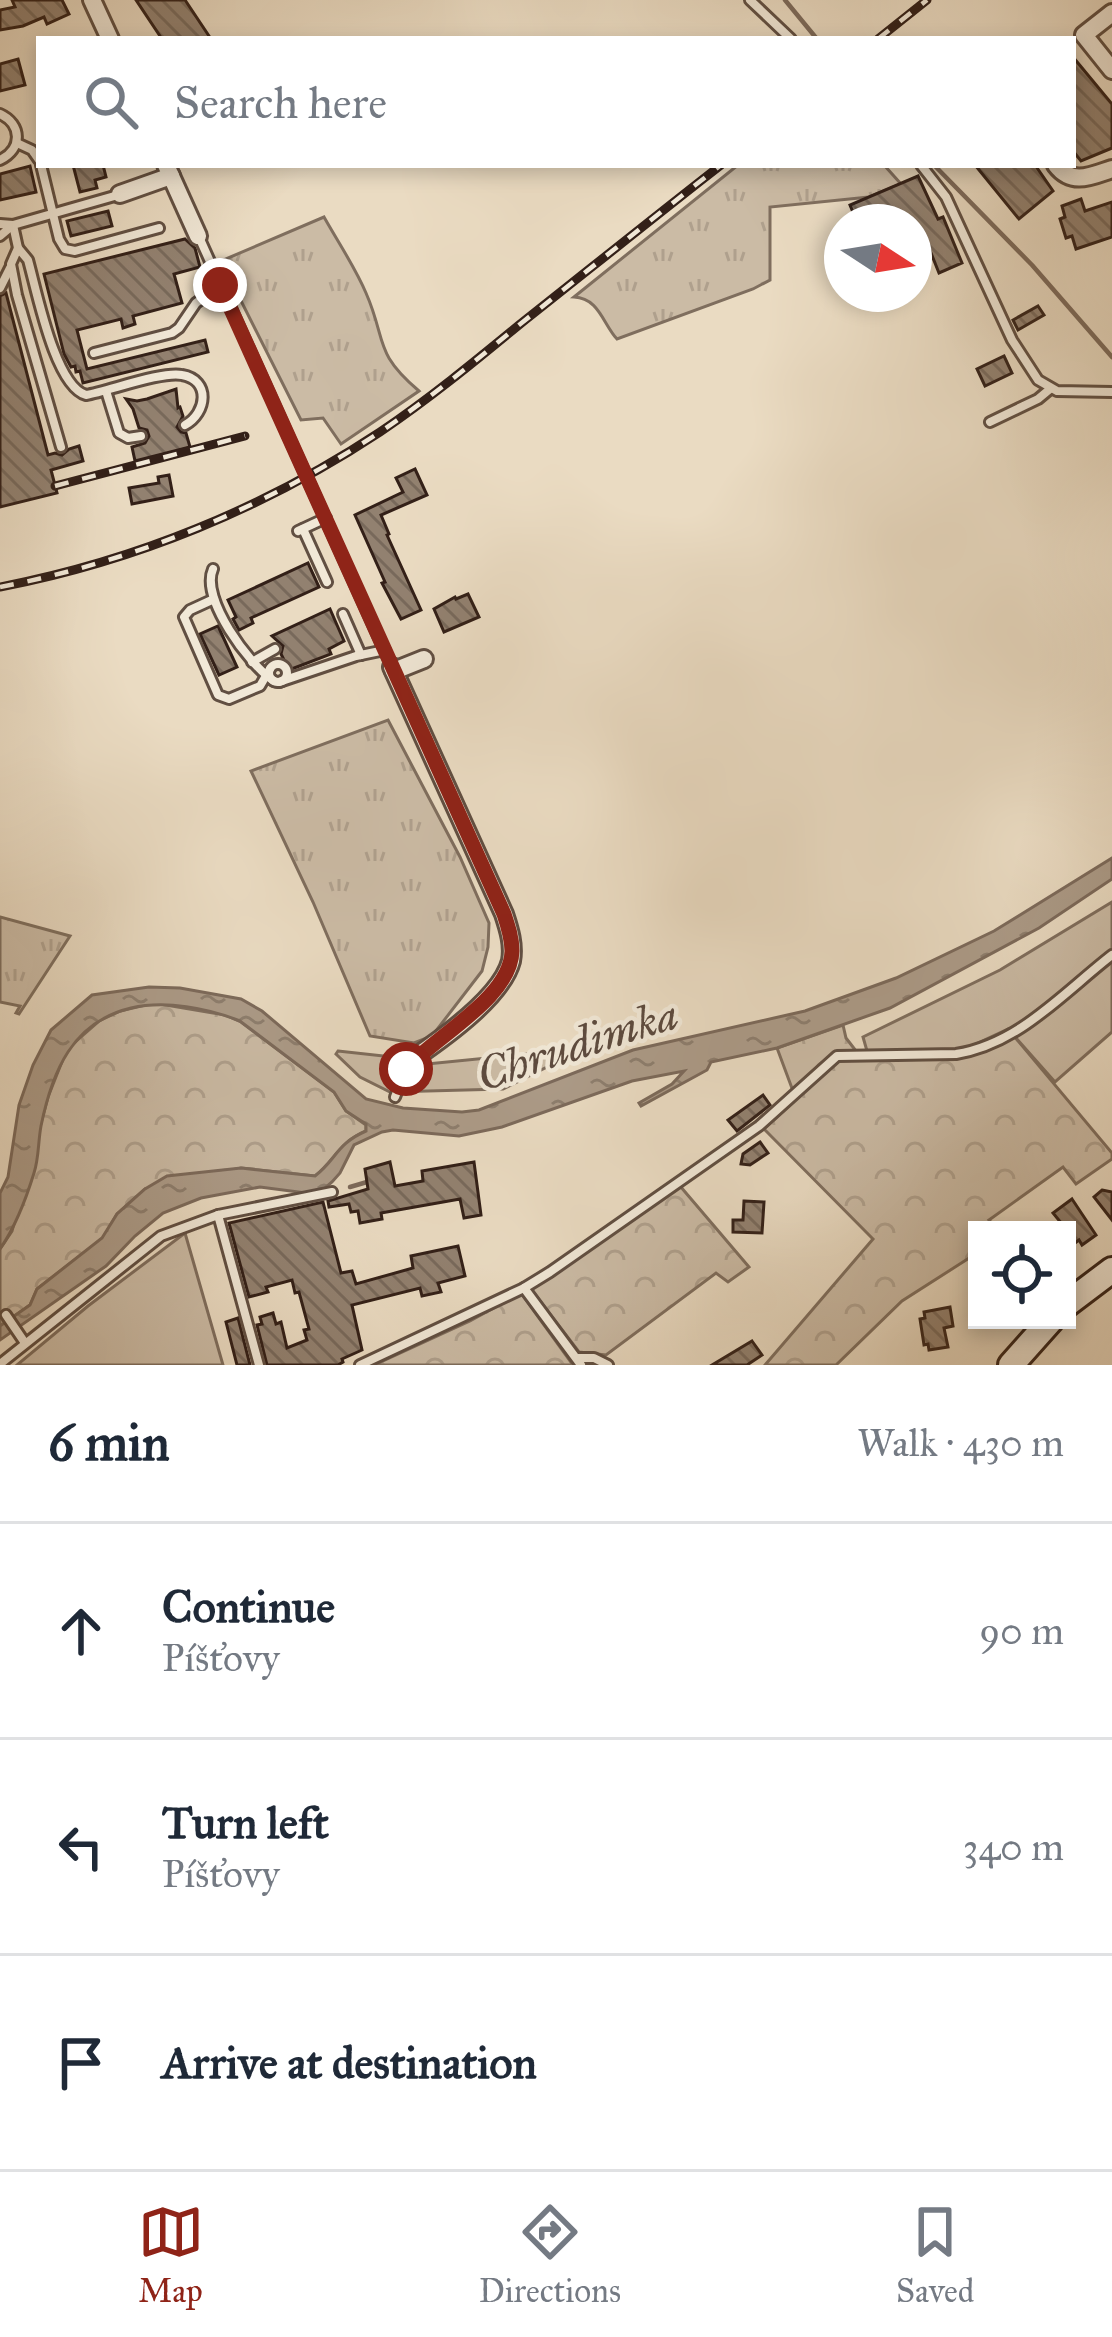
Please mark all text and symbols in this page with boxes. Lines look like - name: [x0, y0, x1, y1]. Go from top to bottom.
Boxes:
- search box: [36, 36, 1076, 168]
- icon: search: [78, 69, 144, 135]
- text: Search here: [174, 75, 387, 130]
- north arrow: [824, 204, 932, 312]
- route end: [193, 258, 247, 312]
- water label: Chrudimka: [469, 986, 685, 1102]
- route start: [379, 1042, 433, 1096]
- map controls: [968, 1221, 1076, 1329]
- button: locate: [968, 1221, 1076, 1329]
- text: 6 min: [48, 1412, 170, 1474]
- text: Walk · 430 m: [857, 1419, 1064, 1467]
- text: Continue: [162, 1579, 335, 1634]
- icon: ahead: [48, 1598, 114, 1664]
- text: 90 m: [979, 1607, 1064, 1655]
- text: Píšťovy: [162, 1634, 280, 1682]
- text: Turn left: [162, 1795, 329, 1850]
- icon: left: [48, 1814, 114, 1880]
- text: 340 m: [963, 1823, 1064, 1871]
- text: Píšťovy: [162, 1850, 280, 1898]
- icon: arrive: [48, 2030, 114, 2096]
- text: Arrive at destination: [162, 2035, 537, 2090]
- tab: Map: [138, 2199, 204, 2311]
- tab: Directions: [479, 2199, 621, 2311]
- tab: Saved: [896, 2199, 974, 2311]

